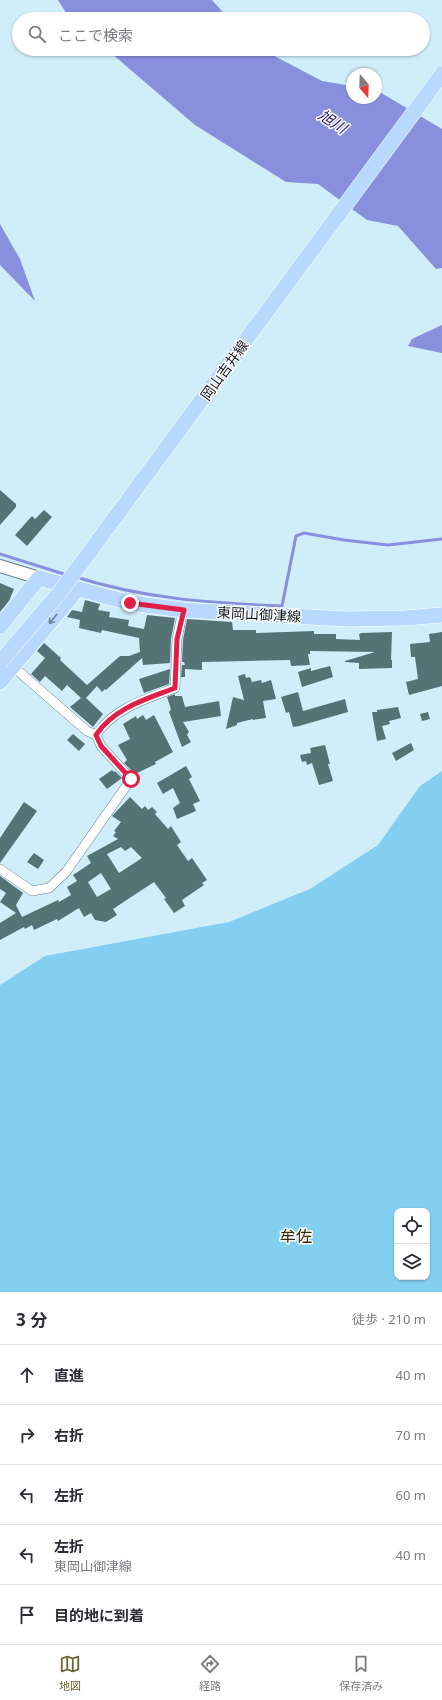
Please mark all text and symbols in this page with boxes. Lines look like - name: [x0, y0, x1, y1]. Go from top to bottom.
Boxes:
- search box: [12, 12, 430, 56]
- icon: search: [26, 23, 48, 45]
- text: ここで検索: [58, 25, 133, 45]
- north arrow: [346, 68, 382, 104]
- water label: 旭川: [315, 104, 353, 139]
- street label: 岡山吉井線: [196, 336, 252, 404]
- route end: [121, 594, 139, 612]
- street label: 東岡山御津線: [217, 602, 301, 626]
- one-way arrow: [48, 614, 57, 625]
- route start: [122, 770, 140, 788]
- map controls: [394, 1208, 430, 1280]
- button: locate: [394, 1208, 430, 1244]
- district label: 牟佐: [280, 1225, 312, 1247]
- button: layers: [394, 1244, 430, 1280]
- text: 3 分: [16, 1308, 47, 1331]
- text: 徒歩 · 210 m: [352, 1310, 426, 1328]
- icon: ahead: [16, 1364, 38, 1386]
- text: 直進: [54, 1365, 84, 1385]
- text: 40 m: [396, 1366, 426, 1384]
- icon: right: [16, 1424, 38, 1446]
- text: 右折: [54, 1425, 84, 1445]
- text: 70 m: [396, 1426, 426, 1444]
- icon: left: [16, 1484, 38, 1506]
- text: 左折: [54, 1485, 84, 1505]
- text: 60 m: [396, 1486, 426, 1504]
- text: 左折: [54, 1536, 84, 1556]
- icon: left: [16, 1544, 38, 1566]
- text: 40 m: [396, 1546, 426, 1564]
- text: 東岡山御津線: [54, 1557, 132, 1575]
- icon: arrive: [16, 1604, 38, 1626]
- text: 目的地に到着: [54, 1605, 144, 1625]
- tab: 地図: [59, 1653, 81, 1693]
- tab: 経路: [199, 1653, 221, 1693]
- tab: 保存済み: [339, 1653, 383, 1693]

